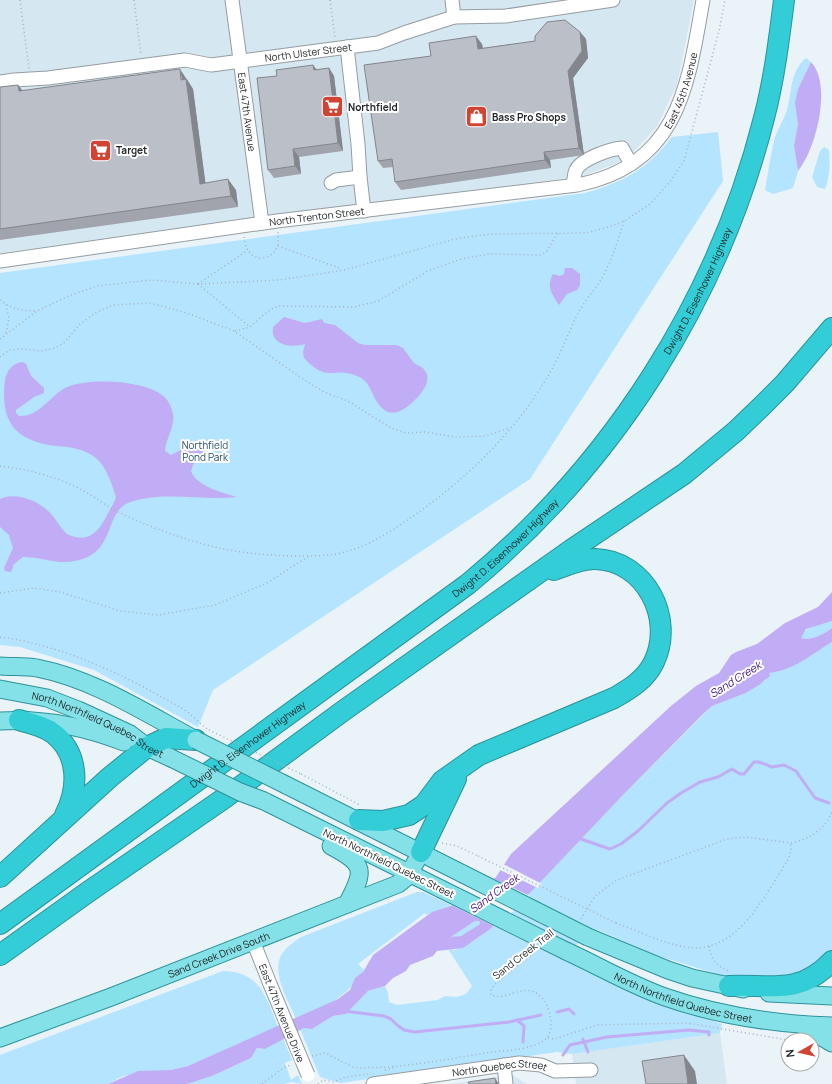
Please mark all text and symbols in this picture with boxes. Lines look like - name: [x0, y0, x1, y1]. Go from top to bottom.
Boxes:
- street label: North Ulster Street: [264, 40, 353, 65]
- street label: East 45th Avenue: [661, 51, 700, 131]
- street label: East 47th Avenue: [235, 72, 259, 153]
- supermarket icon: Northfield: [320, 94, 346, 120]
- place label: Northfield: [348, 100, 398, 114]
- shop icon: Bass Pro Shops: [464, 104, 490, 130]
- place label: Bass Pro Shops: [492, 110, 566, 124]
- supermarket icon: Target: [87, 137, 113, 163]
- place label: Target: [116, 143, 147, 157]
- street label: North Trenton Street: [268, 204, 365, 229]
- street label: Dwight D. Eisenhower Highway: [660, 225, 735, 357]
- park label: Northfield Pond Park: [182, 438, 229, 464]
- street label: Dwight D. Eisenhower Highway: [449, 495, 562, 601]
- water label: Sand Creek: [706, 656, 765, 701]
- street label: North Northfield Quebec Street: [31, 688, 166, 761]
- street label: Dwight D. Eisenhower Highway: [187, 697, 309, 791]
- street label: North Northfield Quebec Street: [321, 825, 457, 901]
- water label: Sand Creek: [466, 869, 523, 916]
- street label: Sand Creek Trail: [490, 926, 556, 982]
- street label: Sand Creek Drive South: [166, 928, 272, 981]
- street label: East 47th Avenue Drive: [256, 962, 308, 1064]
- street label: North Northfield Quebec Street: [612, 969, 754, 1026]
- north arrow: [780, 1032, 820, 1072]
- text: N: [782, 1048, 798, 1058]
- street label: North Quebec Street: [451, 1056, 550, 1080]

